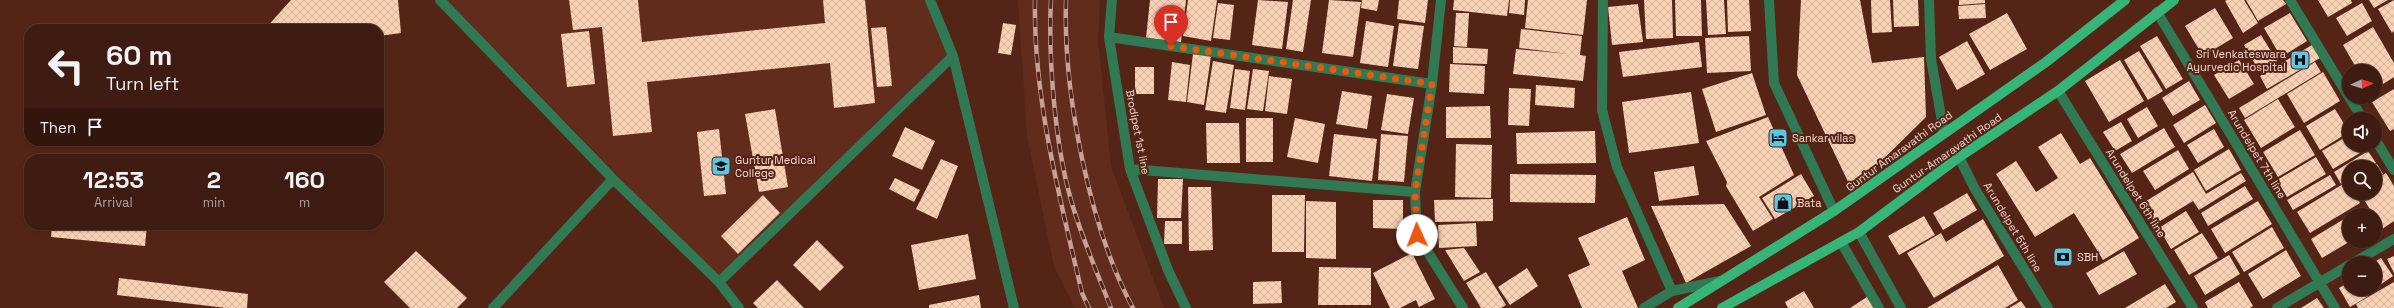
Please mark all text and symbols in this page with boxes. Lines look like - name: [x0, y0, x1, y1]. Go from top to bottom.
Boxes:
- pin: [1154, 5, 1188, 46]
- icon: arrive: [1160, 11, 1182, 33]
- text: 60 m: [106, 37, 172, 73]
- icon: left: [40, 40, 92, 92]
- place label: Sri Venkateswara Ayurvedic Hospital: [2186, 47, 2287, 74]
- hospital icon: Sri Venkateswara Ayurvedic Hospital: [2289, 49, 2311, 71]
- north arrow: [2342, 64, 2382, 104]
- map controls: [2342, 64, 2382, 296]
- text: Turn left: [106, 72, 179, 95]
- street label: Brodipet 1st line: [1123, 89, 1153, 175]
- street label: Arundelpet 7th line: [2225, 107, 2289, 201]
- street label: Guntur Amaravathi Road: [1843, 108, 1955, 194]
- street label: Guntur-Amaravathi Road: [1890, 110, 2004, 196]
- button: sound: [2342, 112, 2382, 152]
- icon: arrive: [84, 116, 106, 138]
- text: Then: [40, 118, 76, 137]
- hotel icon: Sankar vilas: [1767, 127, 1789, 149]
- place label: Sankar vilas: [1792, 131, 1855, 145]
- street label: Arundelpet 6th line: [2103, 146, 2169, 240]
- place label: Guntur Medical College: [735, 153, 816, 180]
- school or university icon: Guntur Medical College: [710, 155, 732, 177]
- button: search: [2342, 160, 2382, 200]
- text: 12:53: [83, 164, 144, 195]
- text: 2: [207, 164, 221, 195]
- text: 160: [284, 164, 325, 195]
- street label: Arundelpet 5th line: [1981, 180, 2045, 274]
- shop icon: Bata: [1772, 192, 1794, 214]
- text: Arrival: [94, 194, 133, 211]
- text: min: [203, 194, 225, 211]
- text: m: [299, 194, 310, 211]
- place label: Bata: [1797, 196, 1822, 210]
- button: +: [2342, 208, 2382, 248]
- position arrow: [1396, 214, 1438, 256]
- bank icon: SBH: [2052, 246, 2074, 268]
- place label: SBH: [2077, 250, 2098, 264]
- button: −: [2342, 256, 2382, 296]

